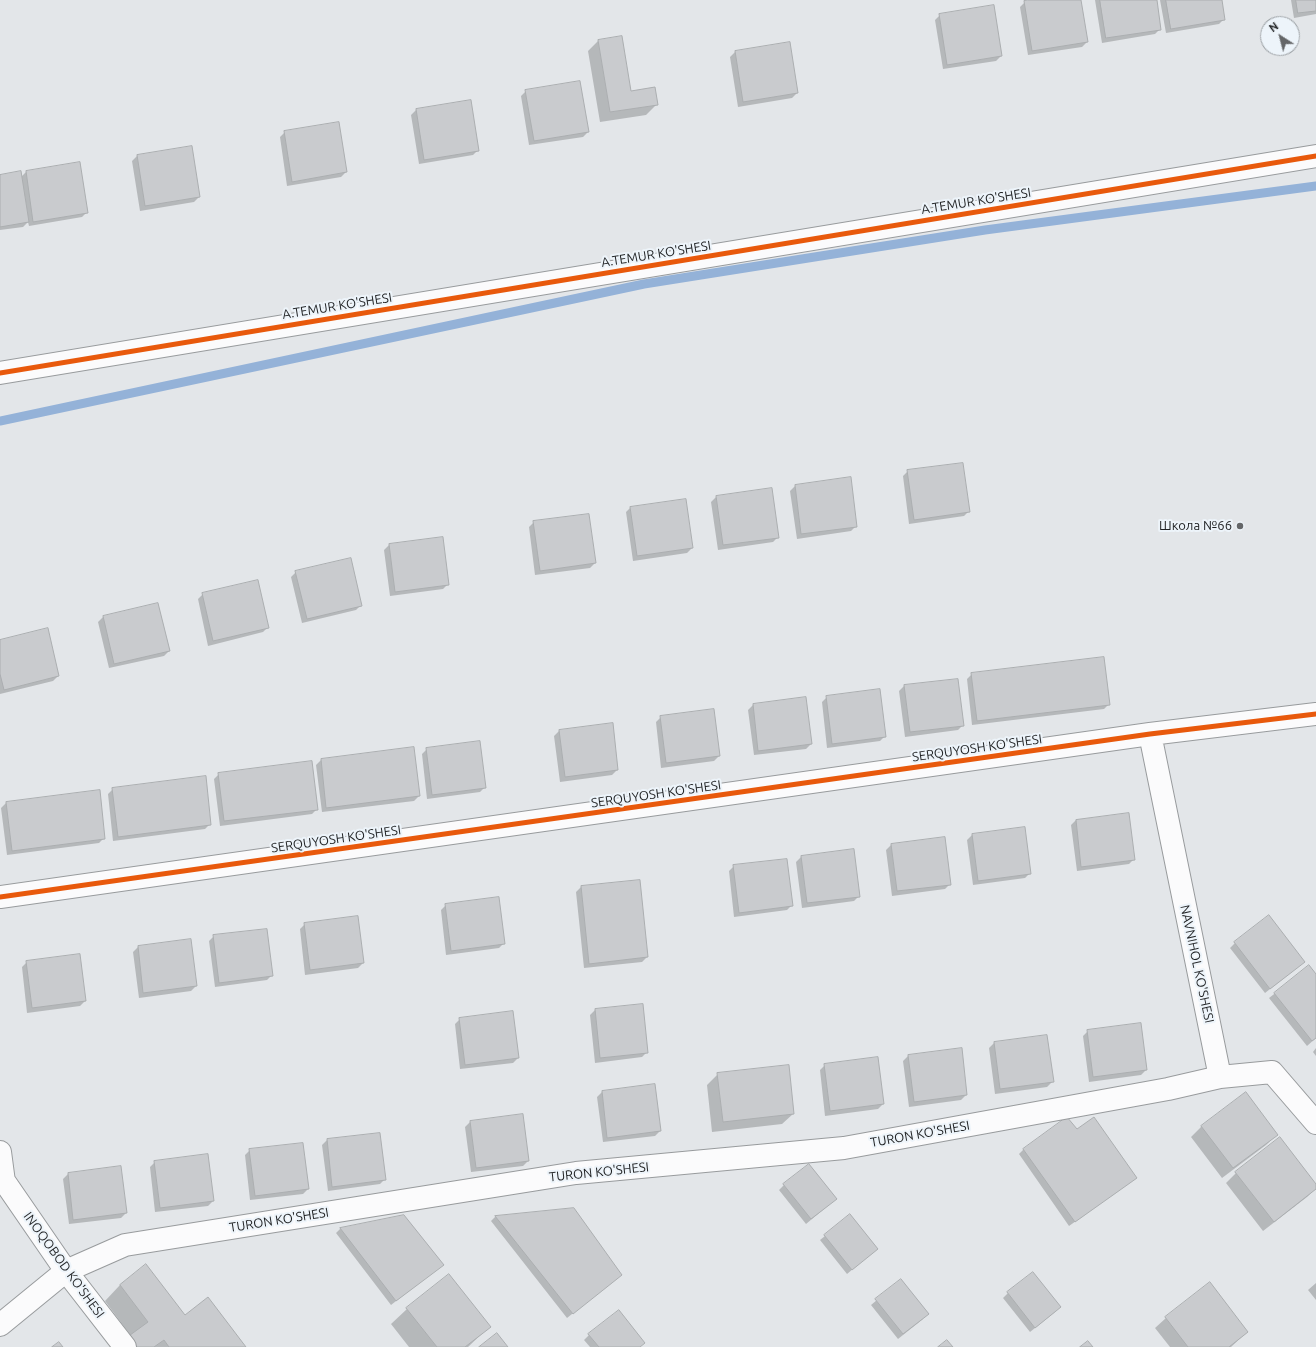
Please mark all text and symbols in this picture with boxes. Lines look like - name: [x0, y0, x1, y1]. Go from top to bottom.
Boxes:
- north arrow: [1260, 16, 1300, 56]
- text: N: [1267, 20, 1280, 34]
- street label: A.TEMUR KO'SHESI: [920, 185, 1032, 217]
- street label: A.TEMUR KO'SHESI: [600, 238, 712, 270]
- street label: A.TEMUR KO'SHESI: [281, 290, 393, 322]
- place label: Школа №66: [1159, 518, 1232, 534]
- marker: Школа №66: [1235, 521, 1245, 531]
- street label: SERQUYOSH KO'SHESI: [911, 731, 1043, 765]
- street label: SERQUYOSH KO'SHESI: [590, 777, 722, 811]
- street label: SERQUYOSH KO'SHESI: [270, 822, 402, 856]
- street label: NAVNIHOL KO'SHESI: [1177, 903, 1217, 1025]
- street label: TURON KO'SHESI: [869, 1118, 971, 1150]
- street label: TURON KO'SHESI: [548, 1159, 650, 1185]
- street label: TURON KO'SHESI: [228, 1204, 330, 1236]
- street label: INOQOBOD KO'SHESI: [20, 1209, 108, 1321]

